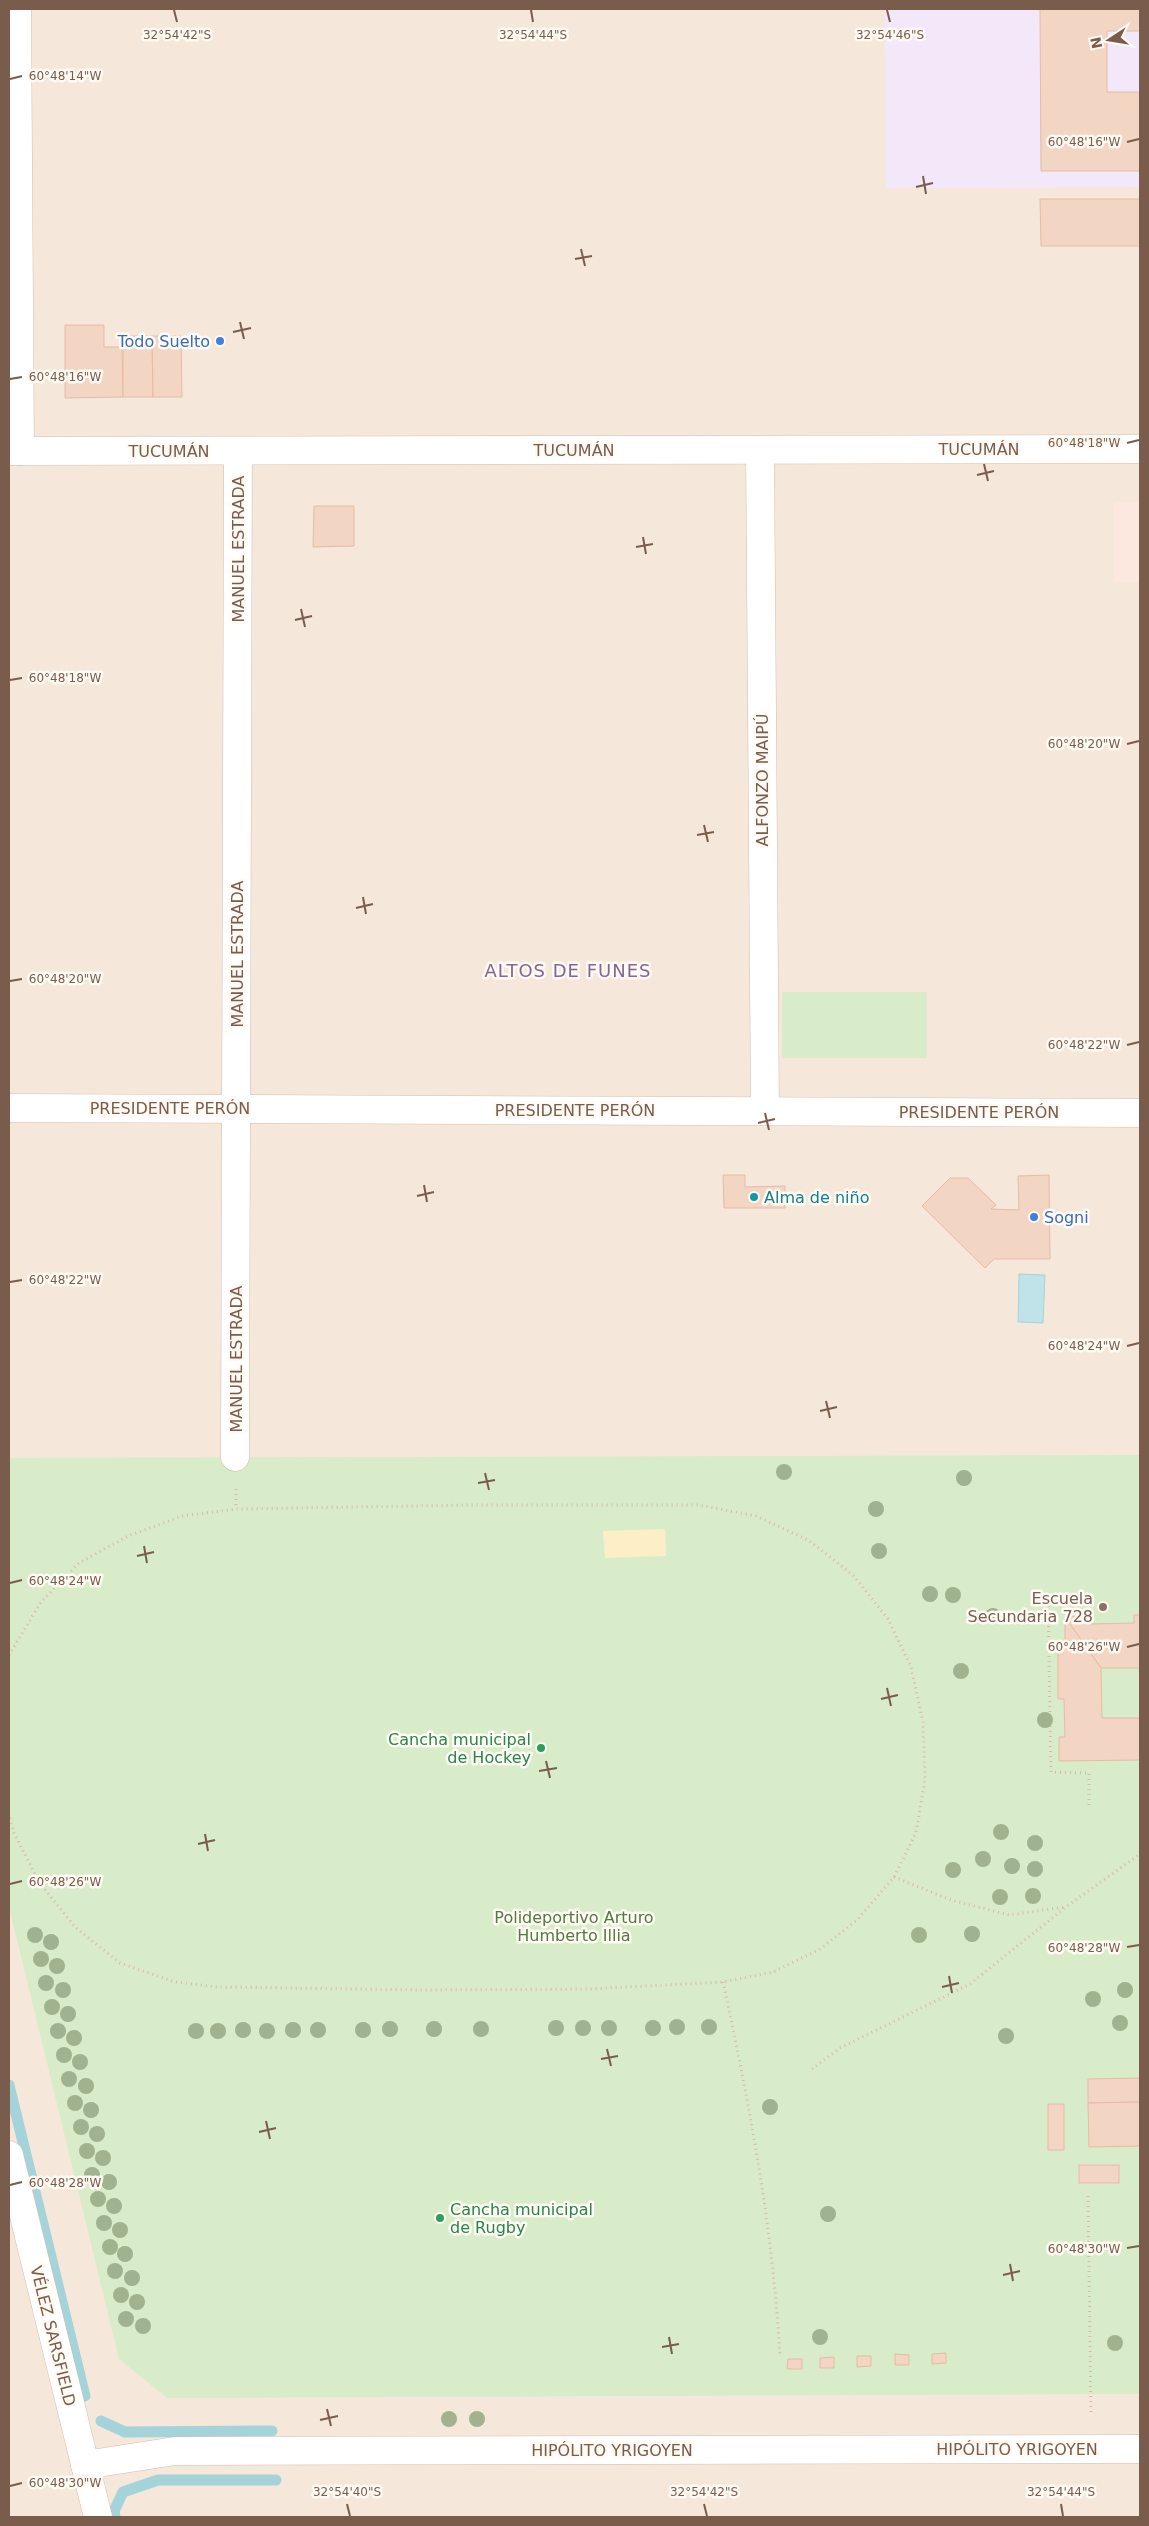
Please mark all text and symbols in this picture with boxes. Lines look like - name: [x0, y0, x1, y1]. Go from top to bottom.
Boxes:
- north arrow: [1084, 15, 1134, 65]
- text: 32°54'42"S: [143, 28, 211, 42]
- text: 32°54'44"S: [499, 28, 567, 42]
- text: 32°54'46"S: [856, 28, 924, 42]
- text: N: [1087, 35, 1105, 50]
- text: 60°48'14"W: [29, 69, 101, 83]
- text: 60°48'16"W: [1048, 135, 1120, 149]
- place label: Todo Suelto: [116, 332, 210, 351]
- marker: Todo Suelto: [214, 335, 226, 347]
- text: 60°48'16"W: [29, 370, 101, 384]
- text: 60°48'18"W: [1048, 436, 1120, 450]
- street label: TUCUMÁN: [937, 440, 1020, 459]
- street label: TUCUMÁN: [532, 441, 615, 460]
- street label: TUCUMÁN: [127, 442, 210, 461]
- street label: MANUEL ESTRADA: [229, 475, 248, 622]
- text: 60°48'18"W: [29, 671, 101, 685]
- street label: ALFONZO MAIPÚ: [753, 713, 772, 847]
- text: 60°48'20"W: [1048, 737, 1120, 751]
- street label: MANUEL ESTRADA: [228, 880, 247, 1027]
- district label: ALTOS DE FUNES: [485, 960, 651, 981]
- text: 60°48'20"W: [29, 972, 101, 986]
- text: 60°48'22"W: [1048, 1038, 1120, 1052]
- street label: PRESIDENTE PERÓN: [90, 1099, 250, 1118]
- street label: PRESIDENTE PERÓN: [495, 1101, 655, 1120]
- street label: PRESIDENTE PERÓN: [899, 1103, 1059, 1122]
- place label: Alma de niño: [764, 1188, 869, 1207]
- marker: Alma de niño: [748, 1191, 760, 1203]
- place label: Sogni: [1044, 1208, 1089, 1227]
- marker: Sogni: [1028, 1211, 1040, 1223]
- text: 60°48'22"W: [29, 1273, 101, 1287]
- street label: MANUEL ESTRADA: [227, 1285, 246, 1432]
- text: 60°48'24"W: [1048, 1339, 1120, 1353]
- text: 60°48'24"W: [29, 1574, 101, 1588]
- place label: Escuela Secundaria 728: [968, 1589, 1093, 1626]
- marker: Escuela Secundaria 728: [1097, 1601, 1109, 1613]
- text: 60°48'26"W: [1048, 1640, 1120, 1654]
- place label: Cancha municipal de Hockey: [388, 1730, 531, 1767]
- marker: Cancha municipal de Hockey: [535, 1742, 547, 1754]
- text: 60°48'26"W: [29, 1875, 101, 1889]
- park label: Polideportivo Arturo Humberto Illia: [494, 1908, 654, 1945]
- text: 60°48'28"W: [1048, 1941, 1120, 1955]
- text: 60°48'28"W: [29, 2176, 101, 2190]
- place label: Cancha municipal de Rugby: [450, 2200, 593, 2237]
- marker: Cancha municipal de Rugby: [434, 2212, 446, 2224]
- text: 60°48'30"W: [1048, 2242, 1120, 2256]
- street label: VÉLEZ SARSFIELD: [26, 2264, 80, 2408]
- street label: HIPÓLITO YRIGOYEN: [936, 2440, 1098, 2459]
- street label: HIPÓLITO YRIGOYEN: [531, 2441, 693, 2460]
- text: 60°48'30"W: [29, 2476, 101, 2490]
- text: 32°54'40"S: [313, 2485, 381, 2499]
- text: 32°54'42"S: [670, 2485, 738, 2499]
- text: 32°54'44"S: [1027, 2485, 1095, 2499]

